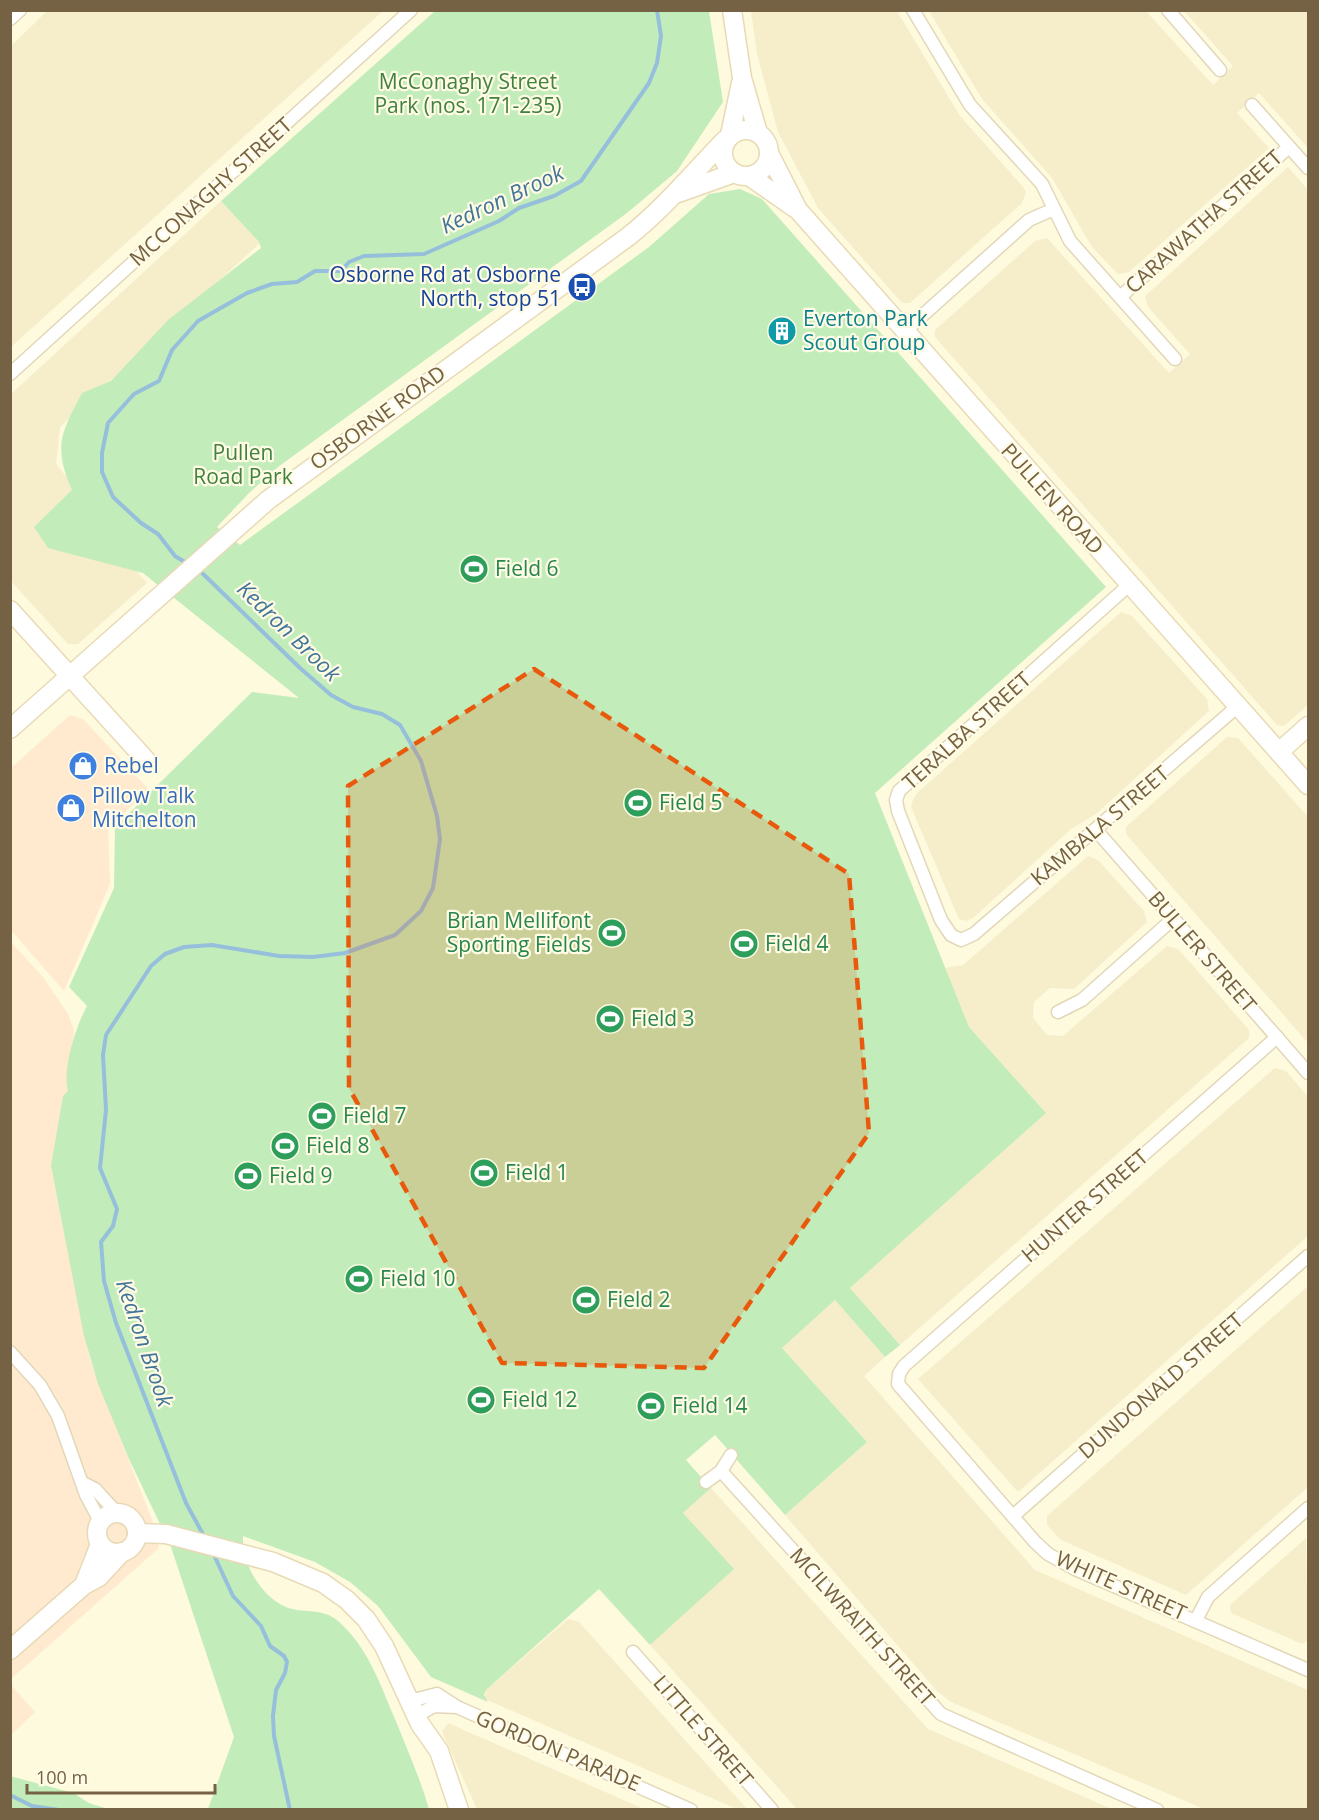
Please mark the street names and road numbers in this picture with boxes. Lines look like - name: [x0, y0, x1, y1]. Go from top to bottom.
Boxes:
- street label: MCCONAGHY STREET: [123, 110, 298, 272]
- street label: CARAWATHA STREET: [1119, 143, 1288, 299]
- street label: OSBORNE ROAD: [304, 358, 451, 476]
- street label: PULLEN ROAD: [995, 437, 1110, 560]
- street label: TERALBA STREET: [896, 665, 1037, 795]
- street label: KAMBALA STREET: [1024, 759, 1175, 891]
- street label: BULLER STREET: [1142, 885, 1263, 1018]
- street label: HUNTER STREET: [1015, 1142, 1154, 1268]
- street label: DUNDONALD STREET: [1072, 1306, 1249, 1465]
- street label: MCILWRAITH STREET: [784, 1541, 942, 1712]
- street label: WHITE STREET: [1052, 1544, 1192, 1627]
- street label: LITTLE STREET: [648, 1669, 760, 1792]
- street label: GORDON PARADE: [472, 1703, 645, 1797]

